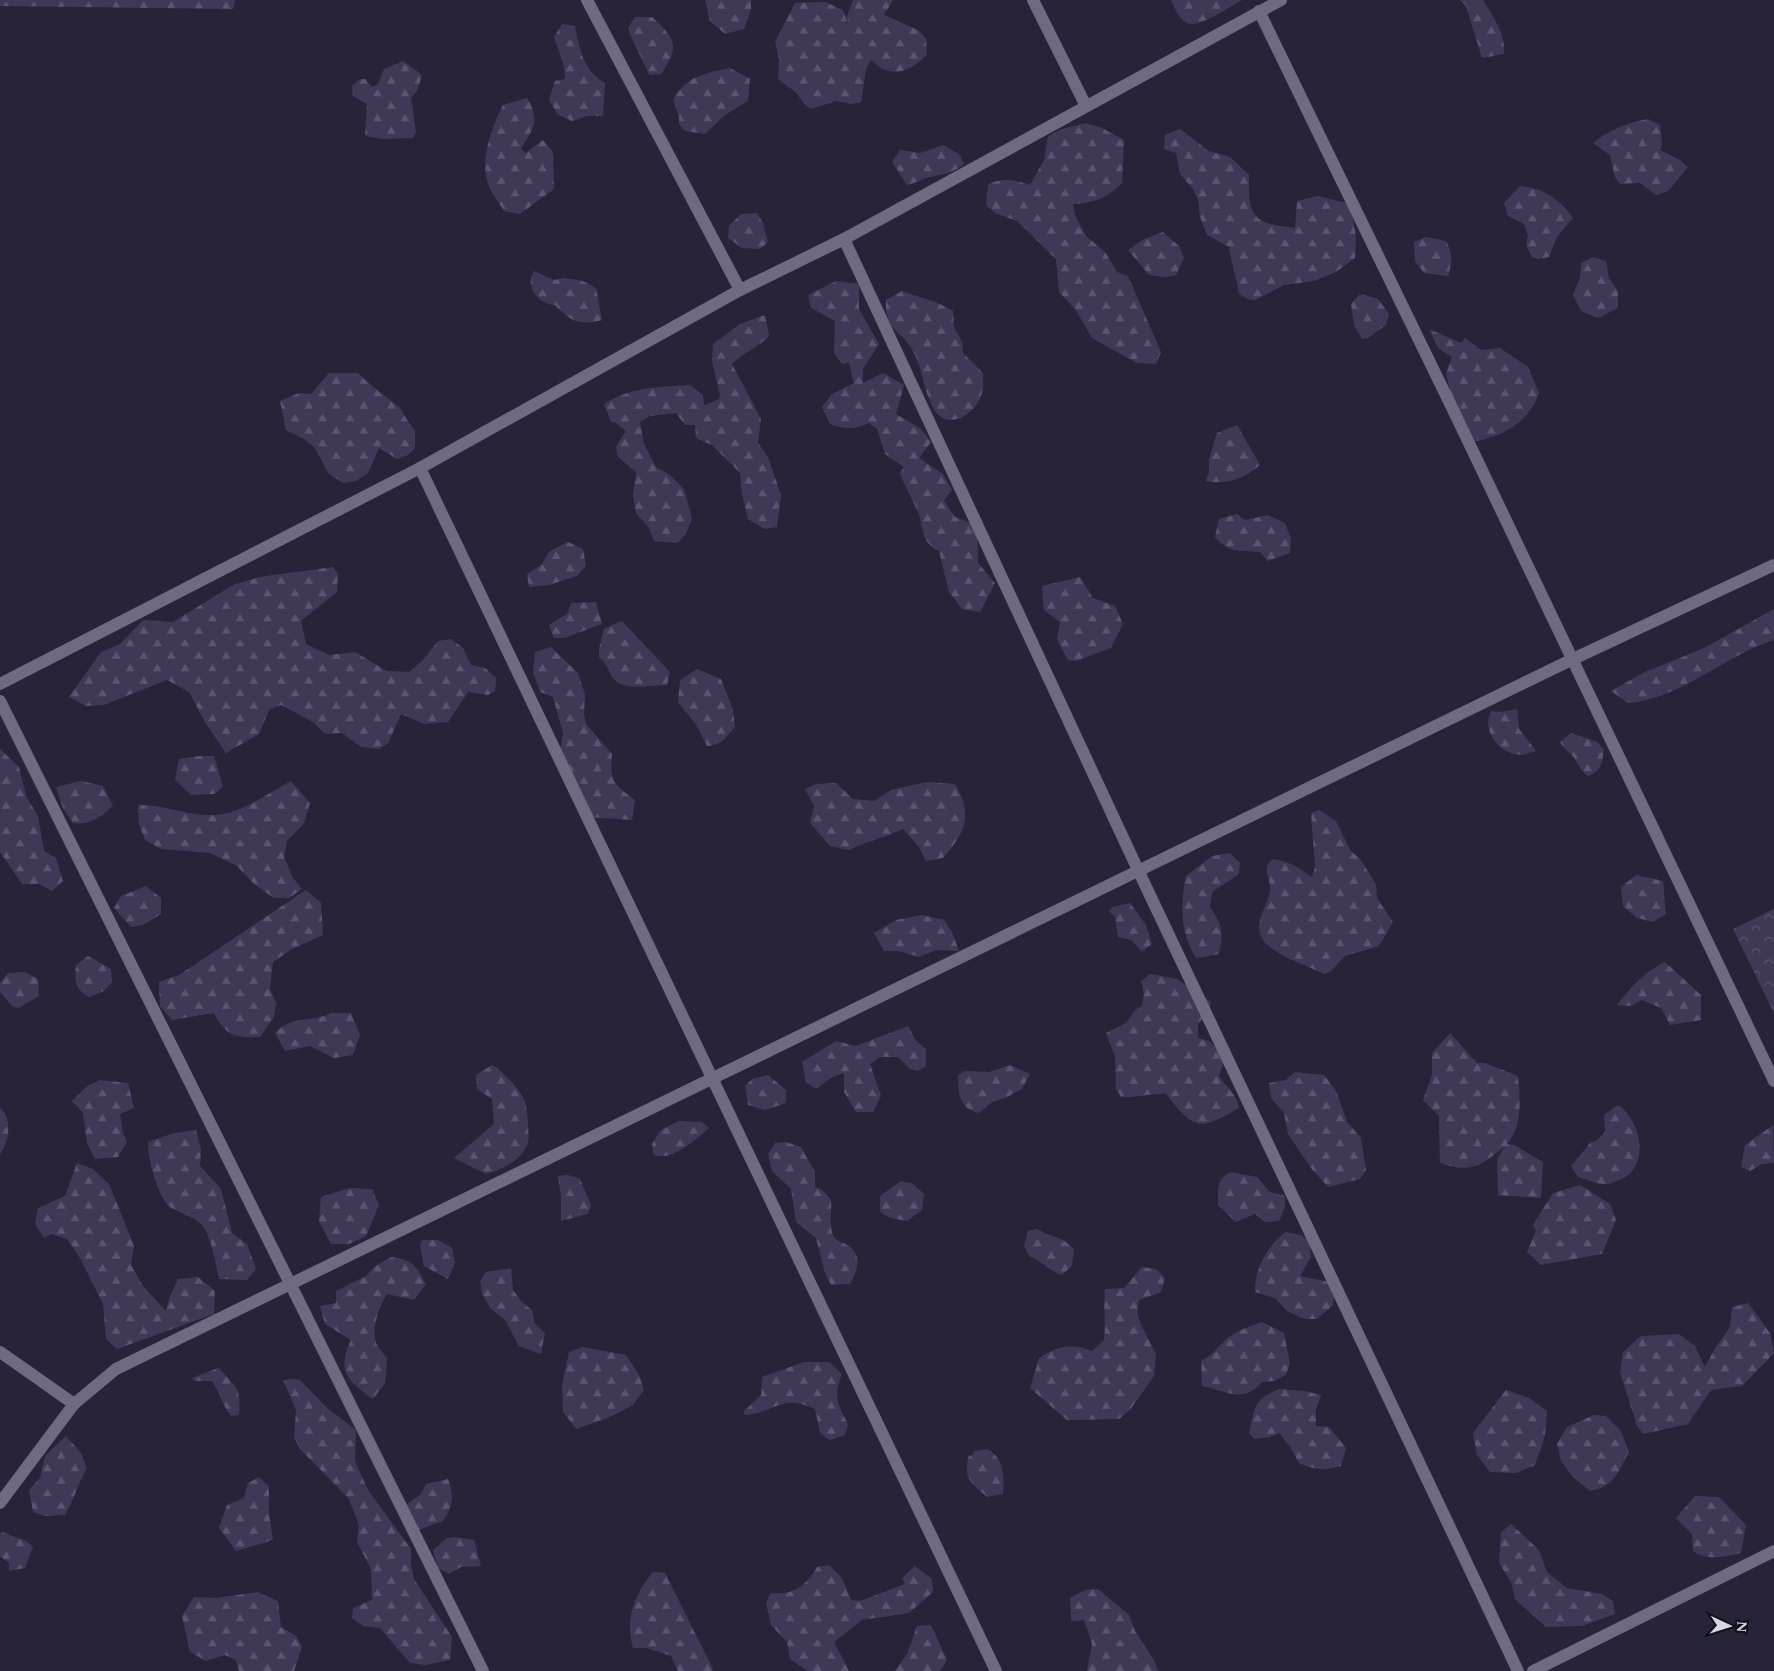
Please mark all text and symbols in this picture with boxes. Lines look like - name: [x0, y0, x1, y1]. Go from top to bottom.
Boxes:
- north arrow: [1704, 1601, 1754, 1651]
- text: N: [1731, 1620, 1752, 1633]

